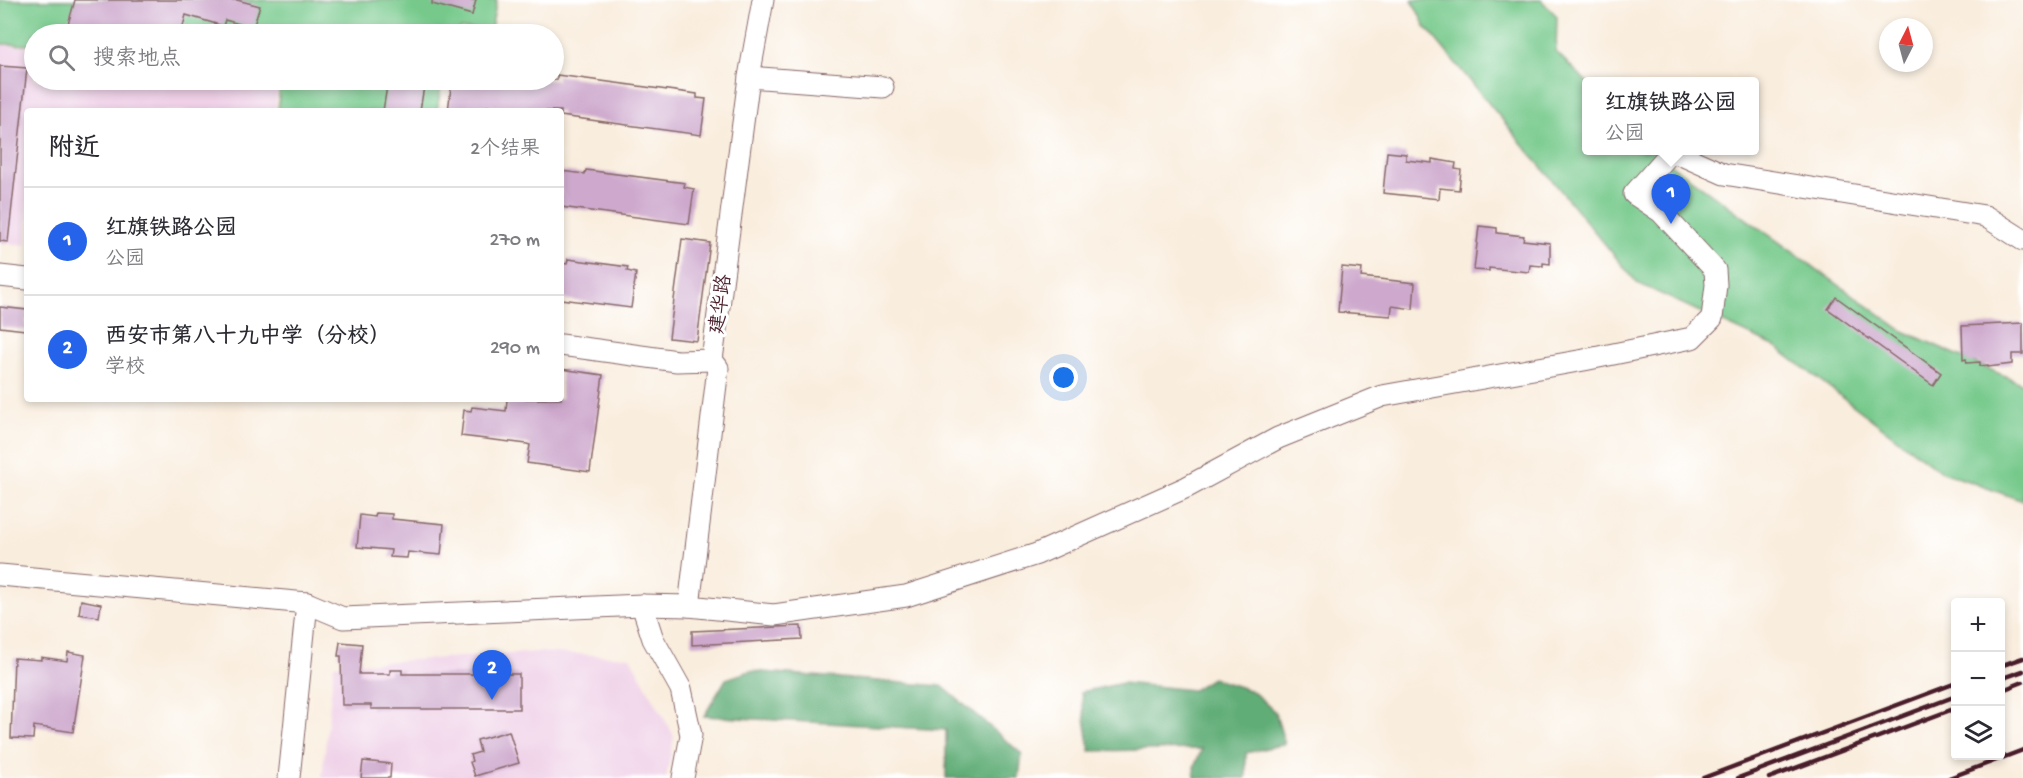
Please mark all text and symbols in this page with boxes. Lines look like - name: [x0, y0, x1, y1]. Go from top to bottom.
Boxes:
- north arrow: [1879, 18, 1933, 72]
- search box: [24, 24, 564, 90]
- icon: search: [45, 41, 78, 74]
- text: 搜索地点: [93, 47, 181, 73]
- popup: [1582, 77, 1759, 155]
- text: 红旗铁路公园: [1604, 92, 1737, 118]
- text: 公园: [1604, 124, 1644, 147]
- text: 附近: [48, 135, 100, 166]
- text: 2个结果: [470, 139, 540, 162]
- pin: 1: [1652, 174, 1690, 224]
- text: 红旗铁路公园: [105, 217, 237, 243]
- text: 1: [63, 230, 72, 253]
- text: 270 m: [490, 230, 540, 253]
- text: 公园: [105, 249, 145, 272]
- street label: 建华路: [705, 272, 738, 336]
- text: 西安市第八十九中学（分校）: [105, 325, 391, 351]
- text: 2: [63, 338, 72, 361]
- text: 290 m: [490, 338, 540, 361]
- text: 学校: [105, 357, 145, 380]
- your location: [1049, 363, 1078, 392]
- map controls: [1951, 598, 2005, 760]
- button: +: [1951, 598, 2005, 652]
- pin: 2: [472, 650, 512, 700]
- button: −: [1951, 652, 2005, 706]
- button: layers: [1951, 706, 2005, 760]

